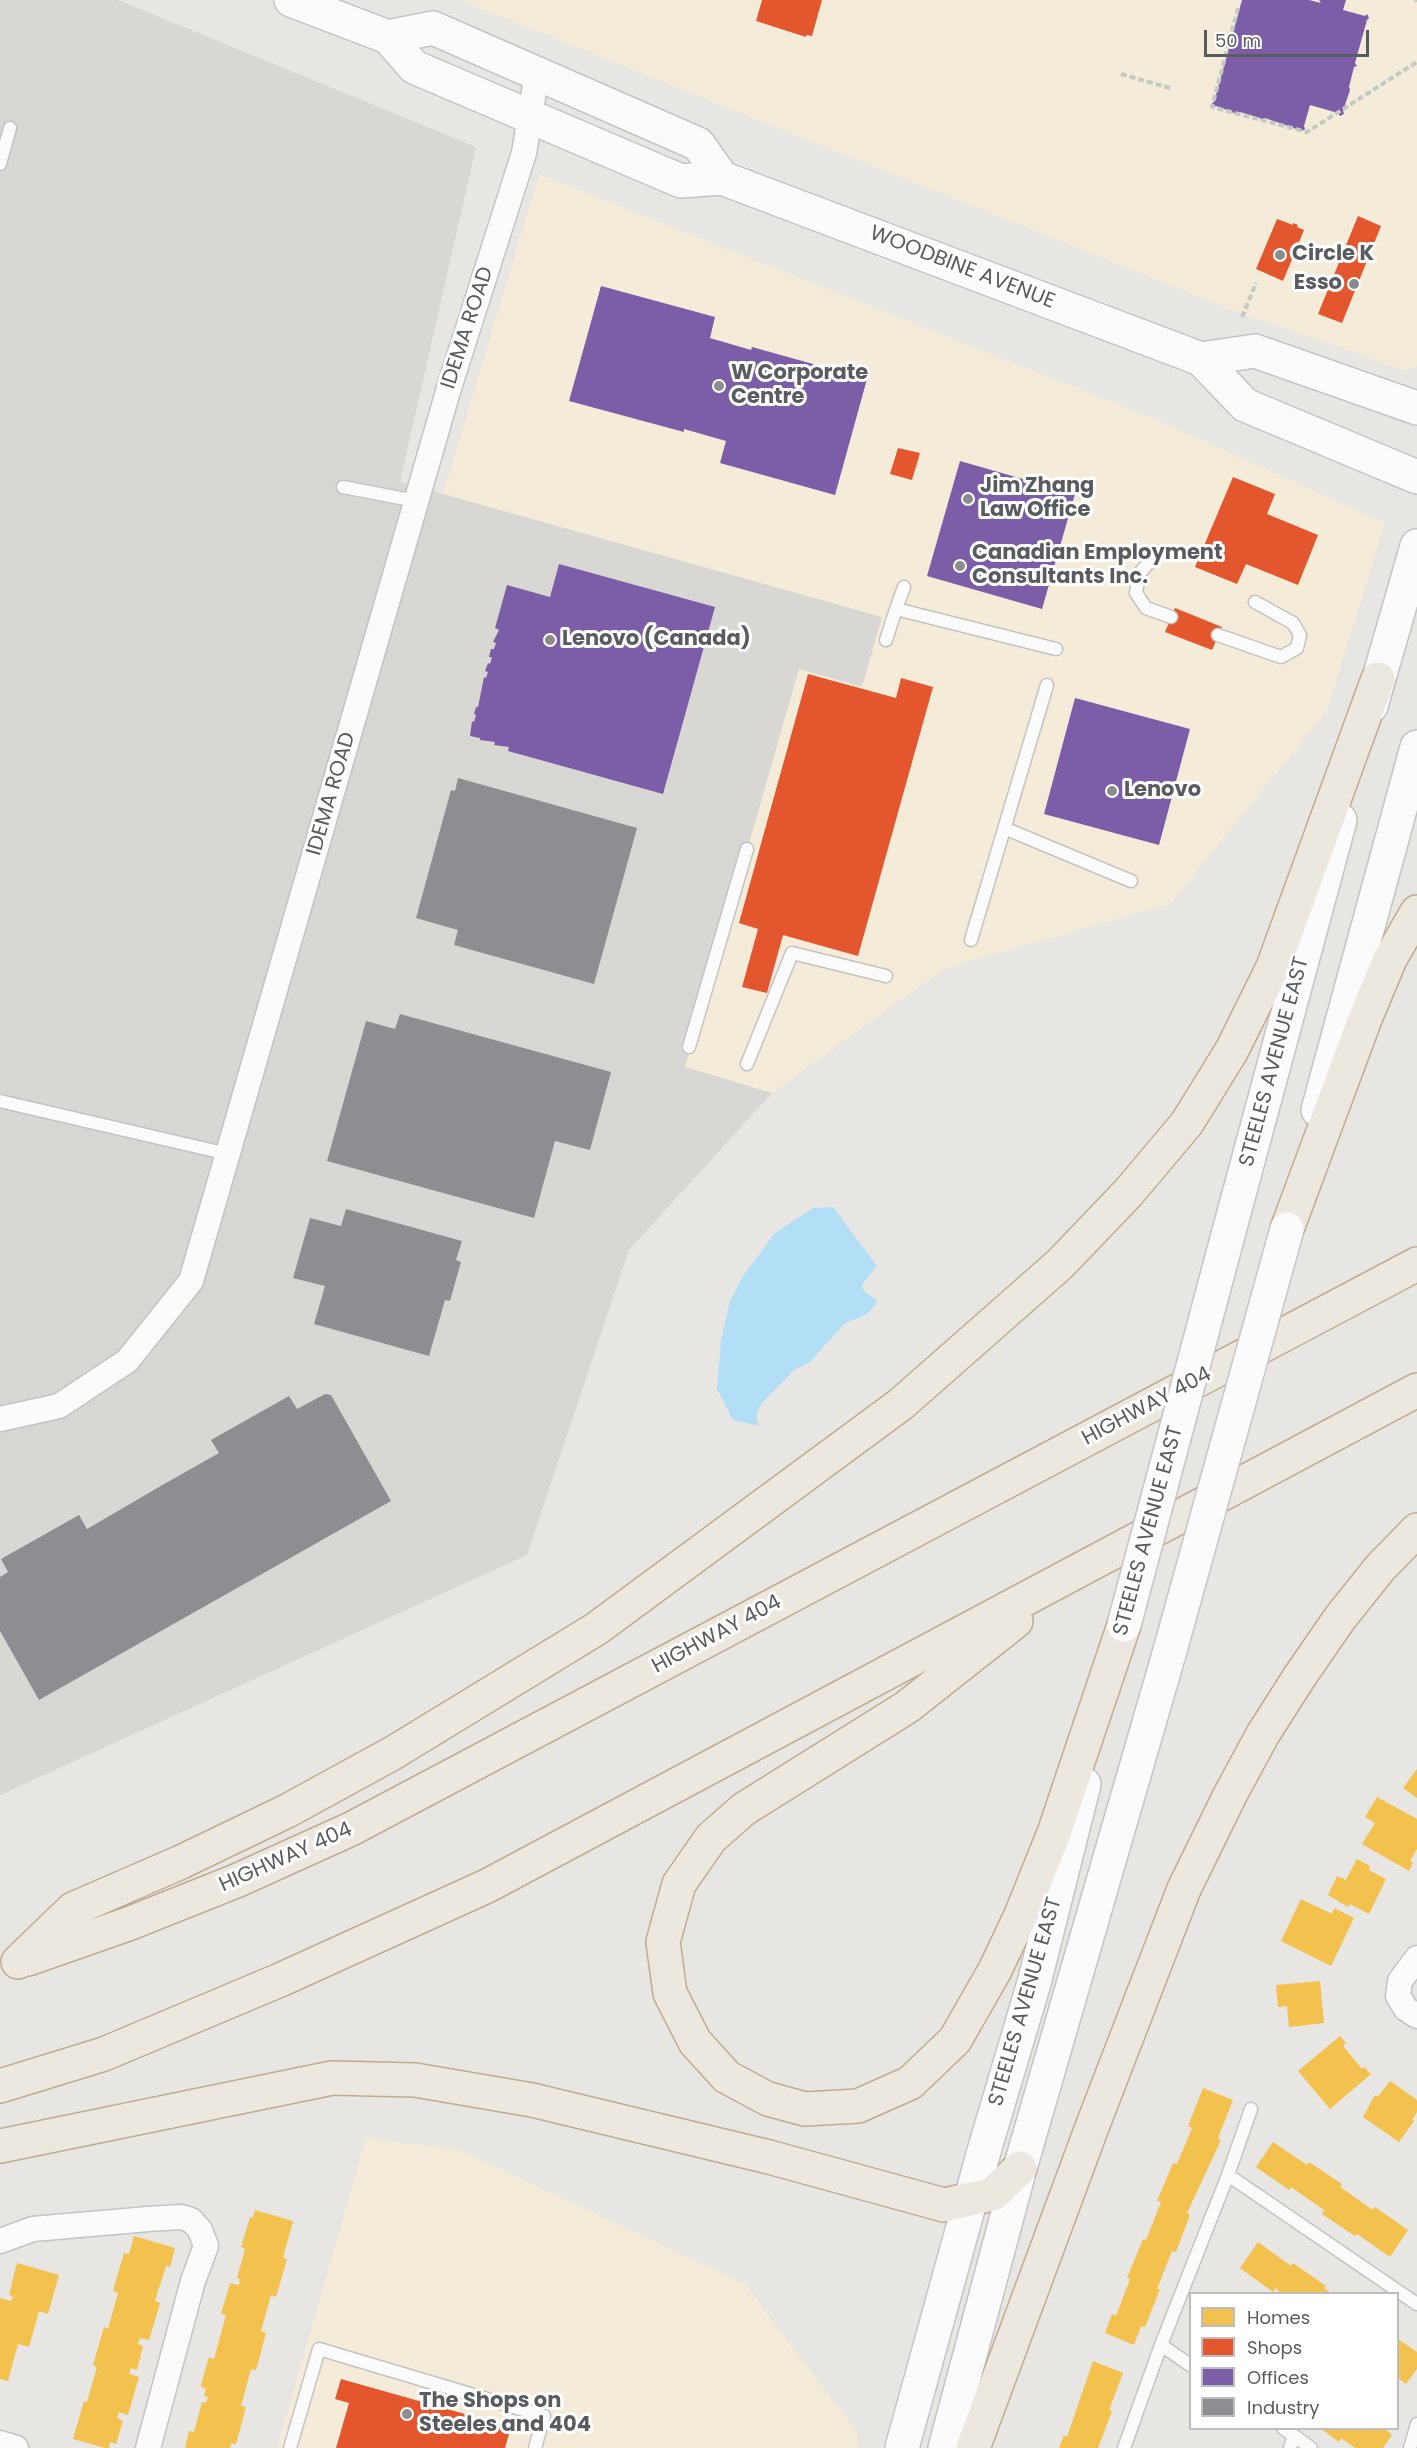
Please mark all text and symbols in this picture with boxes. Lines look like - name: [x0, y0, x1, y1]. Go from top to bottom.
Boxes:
- scale bar: [1207, 18, 1372, 56]
- text: 50 m: [1215, 28, 1261, 53]
- street label: WOODBINE AVENUE: [866, 221, 1058, 315]
- place label: Circle K: [1292, 242, 1374, 268]
- marker: Circle K: [1273, 248, 1287, 262]
- street label: IDEMA ROAD: [436, 264, 500, 392]
- place label: Esso: [1294, 271, 1342, 297]
- marker: Esso: [1347, 277, 1361, 291]
- place label: W Corporate Centre: [731, 361, 868, 411]
- marker: W Corporate Centre: [712, 379, 726, 393]
- place label: Jim Zhang Law Office: [980, 474, 1094, 524]
- marker: Jim Zhang Law Office: [961, 492, 975, 506]
- place label: Canadian Employment Consultants Inc.: [972, 541, 1223, 591]
- marker: Canadian Employment Consultants Inc.: [953, 559, 967, 573]
- place label: Lenovo (Canada): [562, 627, 751, 653]
- marker: Lenovo (Canada): [543, 633, 557, 647]
- street label: IDEMA ROAD: [302, 730, 362, 858]
- place label: Lenovo: [1124, 778, 1201, 804]
- marker: Lenovo: [1105, 784, 1119, 798]
- street label: STEELES AVENUE EAST: [1235, 954, 1315, 1170]
- street label: HIGHWAY 404: [1078, 1362, 1216, 1452]
- street label: STEELES AVENUE EAST: [1109, 1423, 1189, 1639]
- street label: HIGHWAY 404: [648, 1590, 786, 1680]
- street label: HIGHWAY 404: [216, 1817, 356, 1899]
- street label: STEELES AVENUE EAST: [984, 1895, 1068, 2109]
- legend: [1189, 2292, 1399, 2430]
- text: Homes: [1247, 2305, 1310, 2330]
- text: Shops: [1247, 2335, 1302, 2360]
- text: Offices: [1247, 2365, 1309, 2390]
- place label: The Shops on Steeles and 404: [419, 2389, 591, 2439]
- text: Industry: [1247, 2395, 1319, 2420]
- marker: The Shops on Steeles and 404: [400, 2407, 414, 2421]

